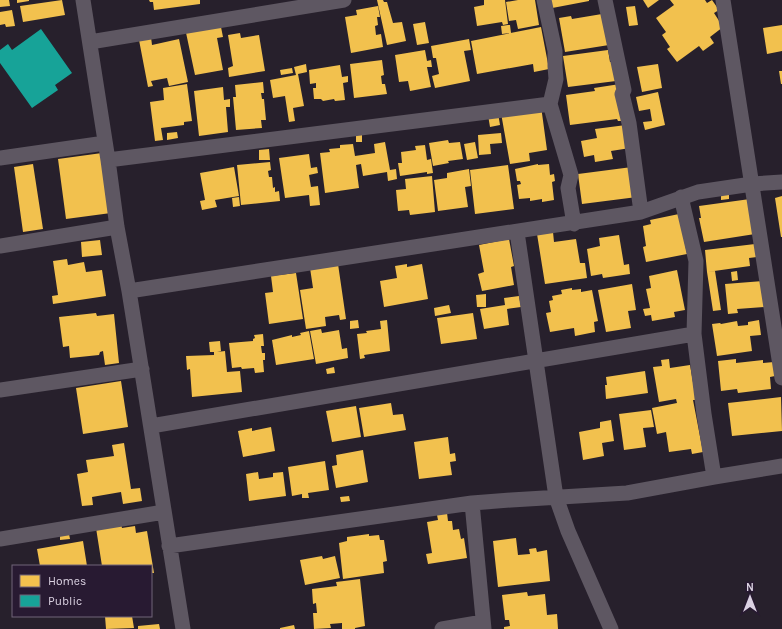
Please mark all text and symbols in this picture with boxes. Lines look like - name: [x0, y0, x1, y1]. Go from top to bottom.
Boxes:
- legend: [12, 565, 152, 617]
- text: Homes: [48, 574, 86, 588]
- north arrow: [730, 577, 770, 617]
- text: N: [746, 581, 754, 594]
- text: Public: [48, 594, 82, 608]

